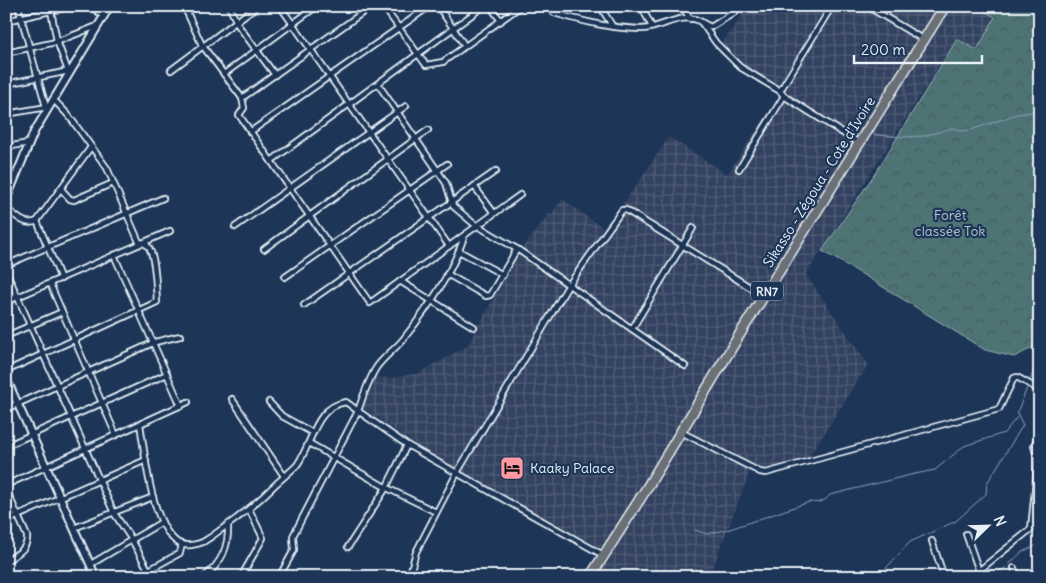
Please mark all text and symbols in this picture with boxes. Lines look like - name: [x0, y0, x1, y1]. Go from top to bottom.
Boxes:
- scale bar: [854, 32, 981, 64]
- text: 200 m: [861, 40, 906, 59]
- street label: Sikasso - Zégoua - Cote d'Ivoire: [759, 93, 879, 271]
- park label: Forêt classée Tok: [915, 206, 985, 240]
- road number: RN7: [751, 282, 783, 300]
- hotel icon: Kaaky Palace: [499, 455, 525, 481]
- place label: Kaaky Palace: [530, 459, 614, 477]
- north arrow: [964, 500, 1014, 550]
- text: N: [990, 513, 1010, 529]

